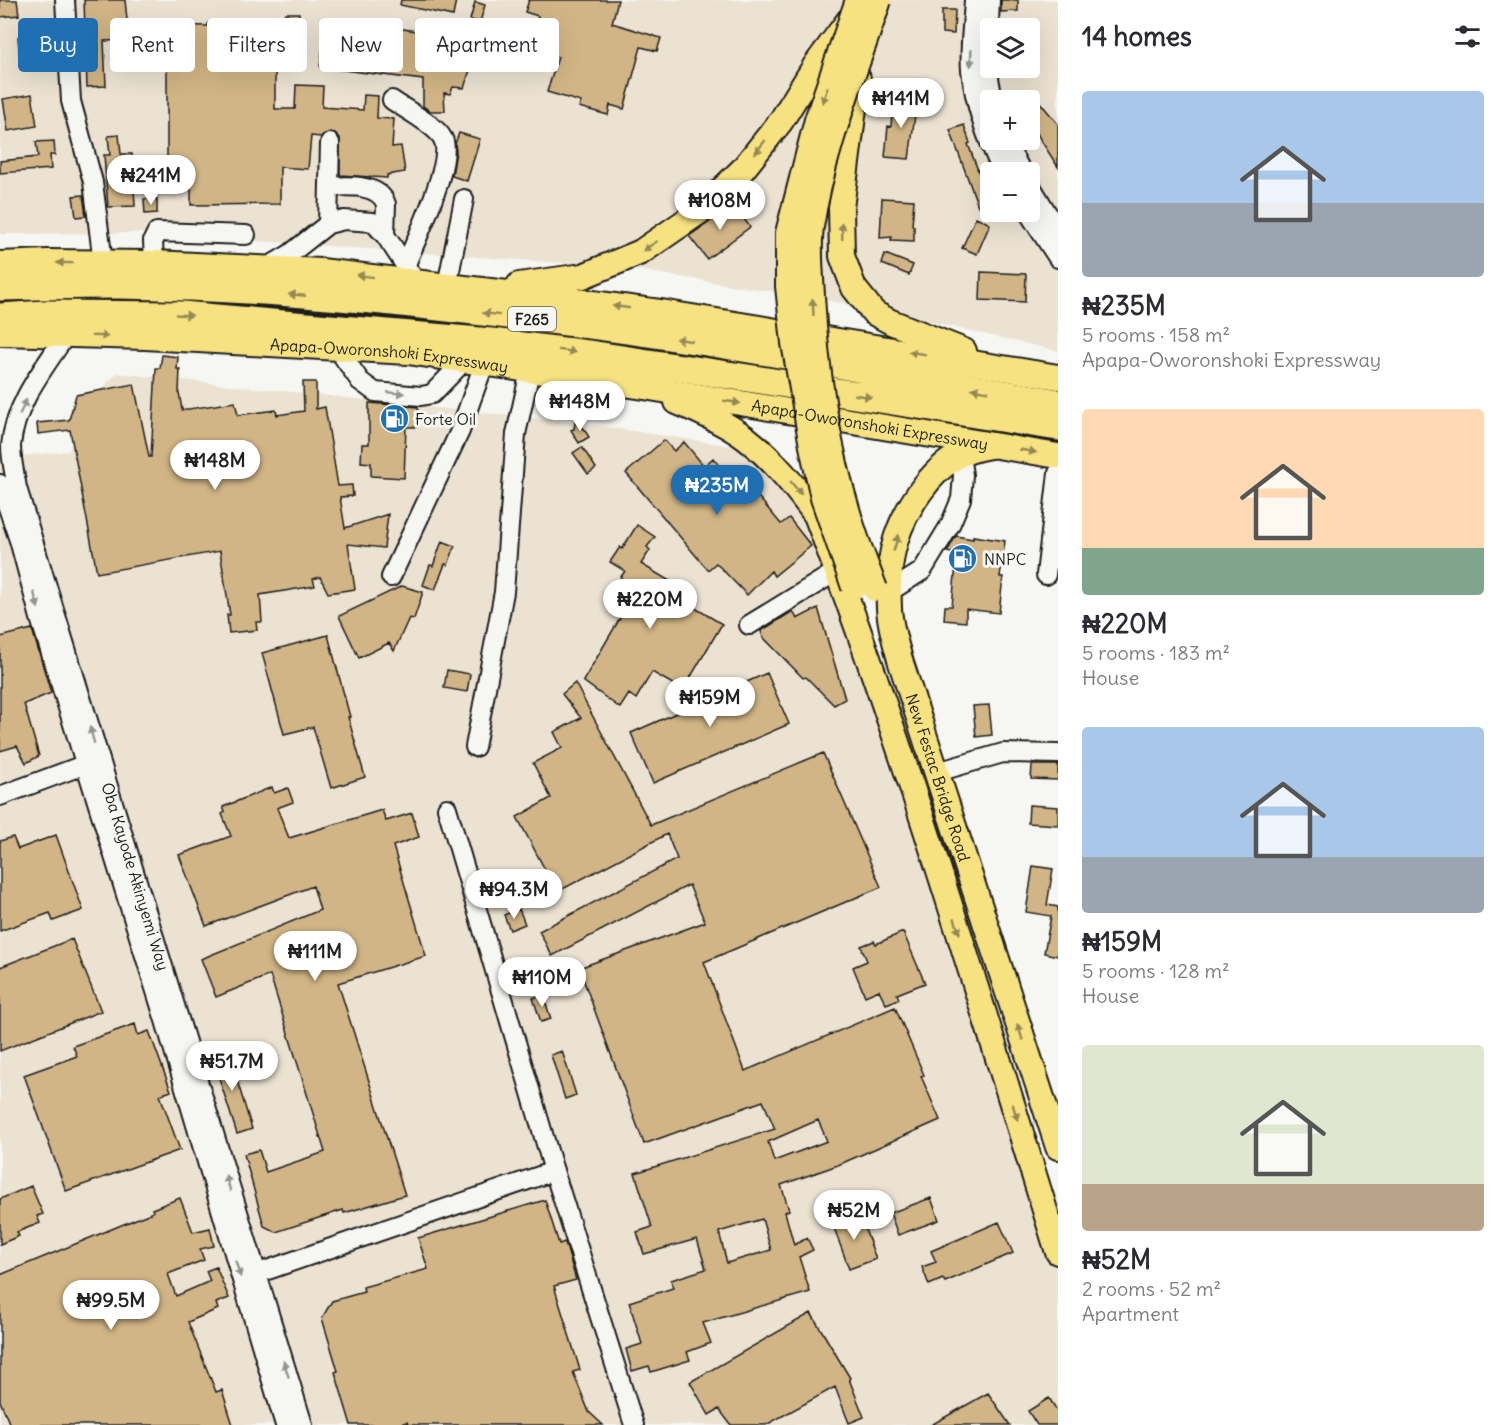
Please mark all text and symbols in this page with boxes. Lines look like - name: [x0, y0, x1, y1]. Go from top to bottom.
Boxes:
- chip: Buy: [18, 18, 98, 72]
- chip: Rent: [110, 18, 195, 72]
- chip: Filters: [207, 18, 307, 72]
- chip: New: [319, 18, 403, 72]
- chip: Apartment: [415, 18, 559, 72]
- map controls: [980, 18, 1040, 222]
- button: layers: [980, 18, 1040, 78]
- text: 14 homes: [1082, 20, 1192, 53]
- icon: filters: [1451, 20, 1484, 53]
- one-way arrow: [967, 49, 976, 68]
- pin: ₦141M: [859, 78, 943, 129]
- text: ₦141M: [872, 85, 930, 110]
- one-way arrow: [820, 86, 830, 104]
- button: +: [980, 90, 1040, 150]
- icon: home: [1229, 130, 1337, 238]
- one-way arrow: [754, 139, 767, 155]
- pin: ₦241M: [109, 155, 193, 206]
- text: ₦241M: [121, 162, 181, 187]
- button: −: [980, 162, 1040, 222]
- pin: ₦108M: [678, 180, 762, 231]
- text: ₦108M: [688, 187, 752, 212]
- one-way arrow: [837, 222, 846, 241]
- one-way arrow: [643, 240, 659, 252]
- one-way arrow: [56, 258, 75, 267]
- one-way arrow: [355, 272, 374, 281]
- text: ₦235M: [1082, 289, 1166, 322]
- one-way arrow: [287, 290, 306, 300]
- one-way arrow: [808, 298, 817, 317]
- one-way arrow: [612, 302, 631, 311]
- road number: F265: [508, 307, 556, 331]
- one-way arrow: [481, 309, 500, 319]
- one-way arrow: [175, 311, 194, 320]
- text: 5 rooms · 158 m²: [1082, 322, 1230, 347]
- one-way arrow: [91, 332, 110, 341]
- street label: Apapa-Oworonshoki Expressway: [269, 334, 510, 377]
- one-way arrow: [674, 335, 693, 344]
- one-way arrow: [557, 347, 576, 356]
- text: Apapa-Oworonshoki Expressway: [1082, 347, 1381, 372]
- one-way arrow: [908, 349, 927, 358]
- pin: ₦148M: [538, 381, 622, 432]
- one-way arrow: [970, 385, 989, 394]
- text: ₦148M: [549, 388, 611, 413]
- one-way arrow: [386, 389, 405, 398]
- one-way arrow: [854, 391, 873, 400]
- street label: Apapa-Oworonshoki Expressway: [750, 395, 990, 454]
- one-way arrow: [18, 397, 28, 415]
- one-way arrow: [723, 398, 742, 407]
- fuel station icon: Forte Oil: [378, 403, 410, 435]
- place label: Forte Oil: [415, 409, 476, 429]
- pin: ₦148M: [173, 440, 257, 491]
- text: ₦148M: [184, 447, 246, 472]
- one-way arrow: [1019, 447, 1038, 456]
- icon: home: [1229, 448, 1337, 556]
- pin: ₦235M: [675, 465, 759, 516]
- text: ₦235M: [685, 472, 749, 497]
- one-way arrow: [789, 480, 802, 496]
- one-way arrow: [892, 534, 901, 552]
- fuel station icon: NNPC: [947, 543, 979, 575]
- place label: NNPC: [984, 549, 1026, 569]
- pin: ₦220M: [608, 579, 692, 630]
- text: ₦220M: [617, 586, 683, 611]
- one-way arrow: [31, 591, 41, 609]
- text: ₦220M: [1082, 607, 1168, 640]
- text: 5 rooms · 183 m²: [1082, 640, 1230, 665]
- text: House: [1082, 665, 1139, 690]
- pin: ₦159M: [668, 677, 752, 728]
- text: ₦159M: [679, 684, 741, 709]
- street label: New Festac Bridge Road: [902, 691, 975, 864]
- one-way arrow: [87, 726, 96, 744]
- icon: home: [1229, 766, 1337, 874]
- street label: Oba Kayode Akinyemi Way: [97, 780, 174, 973]
- pin: ₦94.3M: [465, 869, 563, 920]
- text: ₦94.3M: [479, 876, 549, 901]
- one-way arrow: [952, 917, 962, 935]
- text: ₦159M: [1082, 925, 1162, 958]
- pin: ₦111M: [273, 931, 357, 982]
- text: ₦111M: [288, 938, 342, 963]
- pin: ₦110M: [500, 957, 584, 1008]
- text: 5 rooms · 128 m²: [1082, 958, 1230, 983]
- text: ₦110M: [512, 964, 572, 989]
- text: House: [1082, 983, 1139, 1008]
- one-way arrow: [1015, 1023, 1025, 1041]
- pin: ₦51.7M: [183, 1041, 281, 1092]
- text: ₦51.7M: [200, 1048, 264, 1073]
- icon: home: [1229, 1084, 1337, 1192]
- one-way arrow: [1011, 1103, 1020, 1121]
- one-way arrow: [223, 1174, 232, 1192]
- pin: ₦52M: [818, 1190, 890, 1241]
- text: ₦52M: [827, 1197, 881, 1222]
- text: ₦52M: [1082, 1243, 1151, 1276]
- one-way arrow: [234, 1260, 243, 1278]
- text: 2 rooms · 52 m²: [1082, 1276, 1221, 1301]
- pin: ₦99.5M: [62, 1280, 160, 1331]
- text: ₦99.5M: [77, 1287, 145, 1312]
- text: Apartment: [1082, 1301, 1179, 1326]
- one-way arrow: [281, 1360, 290, 1378]

